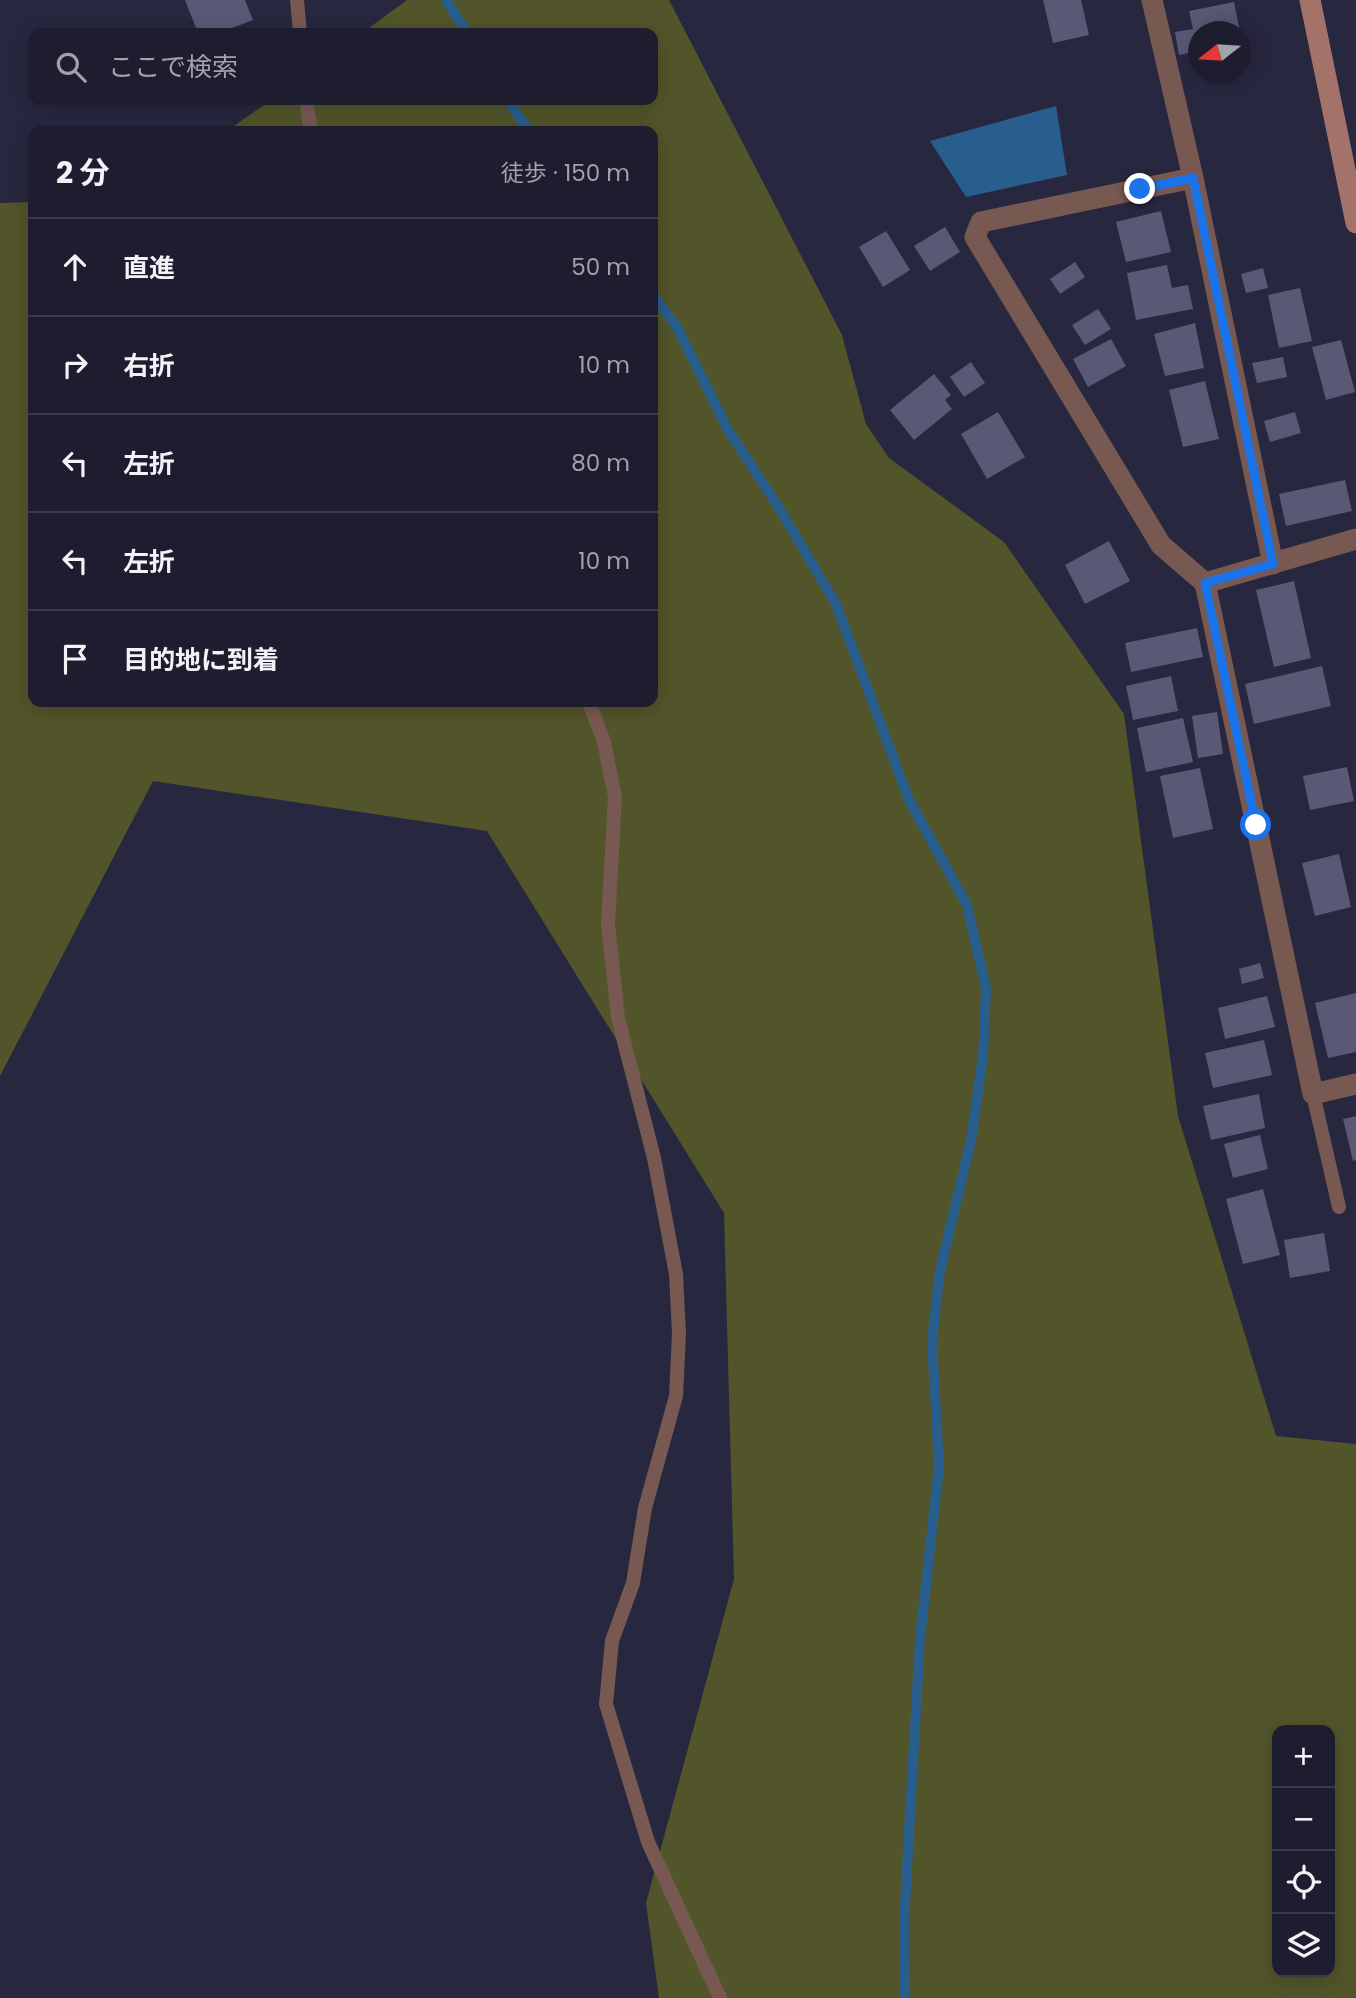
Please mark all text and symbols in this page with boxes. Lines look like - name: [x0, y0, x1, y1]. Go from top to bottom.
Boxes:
- north arrow: [1188, 21, 1251, 84]
- search box: [28, 28, 658, 105]
- icon: search: [52, 48, 90, 86]
- text: ここで検索: [108, 49, 238, 85]
- text: 2 分: [56, 151, 110, 194]
- text: 徒歩 · 150 m: [501, 157, 630, 189]
- route end: [1124, 173, 1155, 204]
- icon: ahead: [56, 248, 94, 286]
- text: 直進: [123, 250, 175, 286]
- text: 50 m: [571, 251, 630, 283]
- icon: right: [56, 346, 94, 384]
- text: 右折: [123, 348, 175, 384]
- text: 10 m: [578, 349, 630, 381]
- icon: left: [56, 444, 94, 482]
- text: 左折: [123, 446, 175, 482]
- text: 80 m: [571, 447, 630, 479]
- icon: left: [56, 542, 94, 580]
- text: 左折: [123, 544, 175, 580]
- text: 10 m: [578, 545, 630, 577]
- icon: arrive: [56, 640, 94, 678]
- text: 目的地に到着: [123, 642, 279, 678]
- route start: [1240, 809, 1271, 840]
- map controls: [1272, 1725, 1335, 1977]
- button: +: [1272, 1725, 1335, 1788]
- button: −: [1272, 1788, 1335, 1851]
- button: locate: [1272, 1851, 1335, 1914]
- button: layers: [1272, 1914, 1335, 1977]

